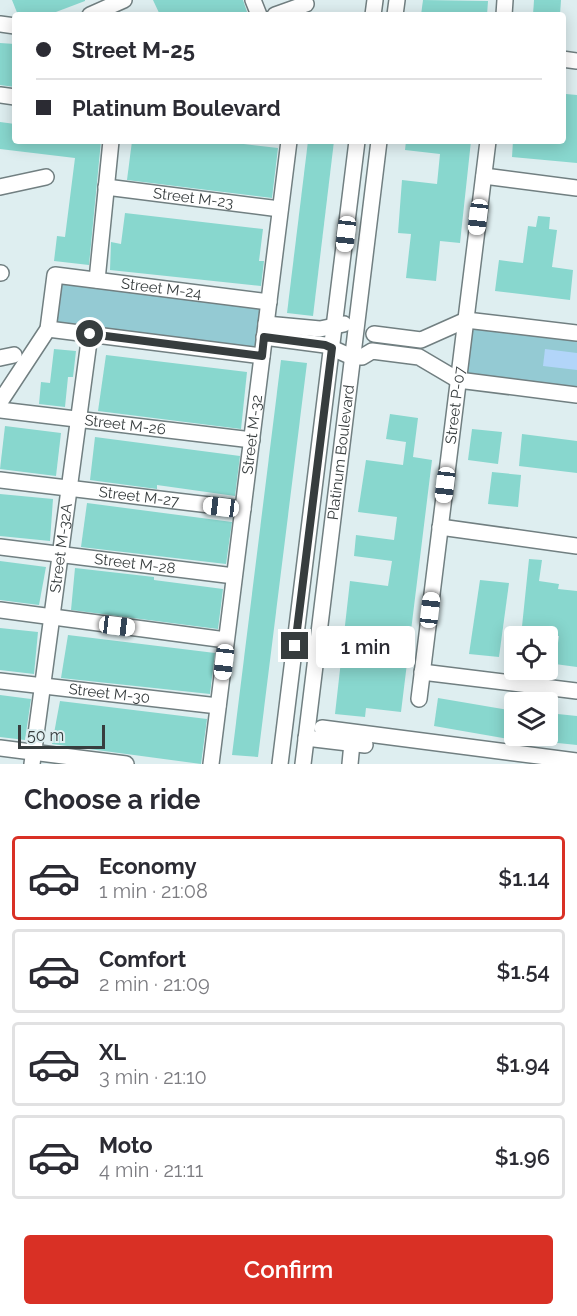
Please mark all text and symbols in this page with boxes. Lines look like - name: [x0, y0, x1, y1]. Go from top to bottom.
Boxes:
- text: Street M-25: [72, 37, 195, 63]
- text: Platinum Boulevard: [72, 95, 281, 121]
- street label: Street M-23: [152, 184, 234, 212]
- car: [467, 198, 489, 236]
- car: [335, 215, 357, 253]
- street label: Street M-24: [120, 274, 203, 302]
- route start: [76, 320, 103, 347]
- street label: Street P-07: [442, 365, 469, 445]
- street label: Platinum Boulevard: [324, 384, 358, 521]
- street label: Street M-32: [238, 393, 266, 476]
- street label: Street M-26: [83, 411, 167, 439]
- car: [434, 466, 456, 504]
- street label: Street M-27: [98, 483, 180, 510]
- car: [202, 496, 240, 518]
- street label: Street M-32A: [46, 502, 76, 594]
- street label: Street M-28: [93, 550, 177, 578]
- car: [419, 591, 441, 629]
- car: [98, 615, 136, 637]
- callout: 1 min: [316, 625, 415, 667]
- map controls: [504, 626, 558, 746]
- button: locate: [504, 626, 558, 680]
- route end: [281, 632, 308, 659]
- text: 1 min: [341, 635, 390, 659]
- car: [213, 643, 235, 681]
- street label: Street M-30: [68, 680, 151, 707]
- button: layers: [504, 692, 558, 746]
- scale bar: [18, 722, 105, 750]
- text: 50 m: [27, 726, 64, 745]
- text: Choose a ride: [24, 784, 200, 815]
- icon: car: [27, 851, 81, 905]
- text: Economy: [99, 853, 197, 879]
- text: $1.14: [498, 865, 550, 891]
- text: 1 min · 21:08: [99, 879, 208, 903]
- icon: car: [27, 944, 81, 998]
- text: Comfort: [99, 946, 186, 972]
- text: $1.54: [497, 958, 550, 984]
- text: 2 min · 21:09: [99, 972, 210, 996]
- icon: car: [27, 1037, 81, 1091]
- text: XL: [99, 1039, 126, 1065]
- text: $1.94: [496, 1051, 550, 1077]
- text: 3 min · 21:10: [99, 1065, 207, 1089]
- icon: car: [27, 1130, 81, 1184]
- text: Moto: [99, 1132, 153, 1158]
- text: $1.96: [495, 1144, 550, 1170]
- text: 4 min · 21:11: [99, 1158, 203, 1182]
- button: Confirm: [24, 1235, 553, 1304]

